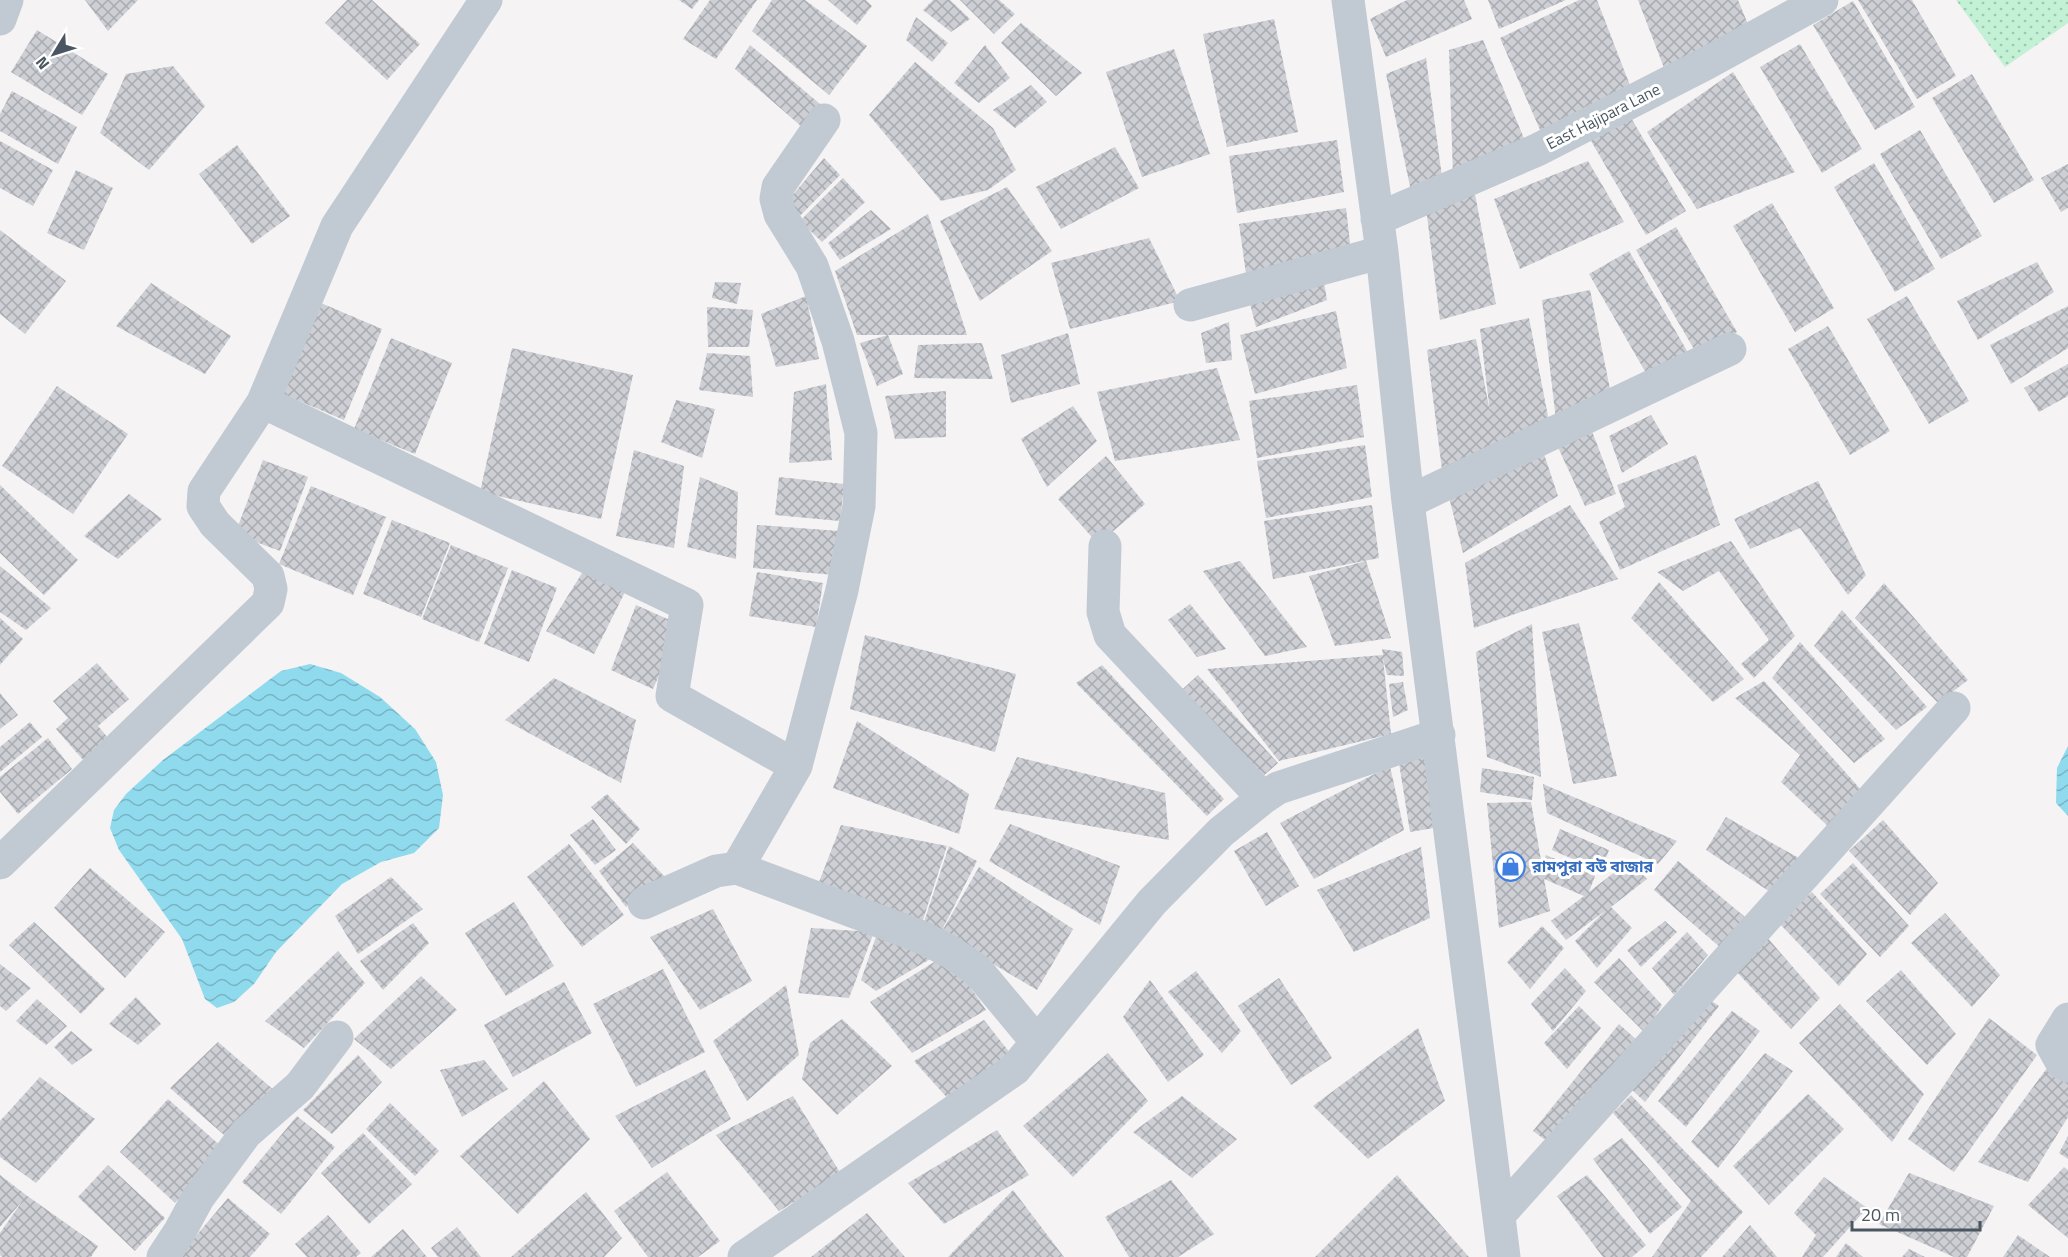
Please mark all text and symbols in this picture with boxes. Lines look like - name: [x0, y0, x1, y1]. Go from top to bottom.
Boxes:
- north arrow: [24, 24, 84, 84]
- text: N: [29, 51, 55, 75]
- street label: East Hajipara Lane: [1542, 77, 1664, 155]
- shop icon: রামপুরা বউ বাজার: [1495, 850, 1527, 882]
- place label: রামপুরা বউ বাজার: [1531, 854, 1653, 878]
- scale bar: [1852, 1194, 1980, 1232]
- text: 20 m: [1861, 1201, 1900, 1228]

